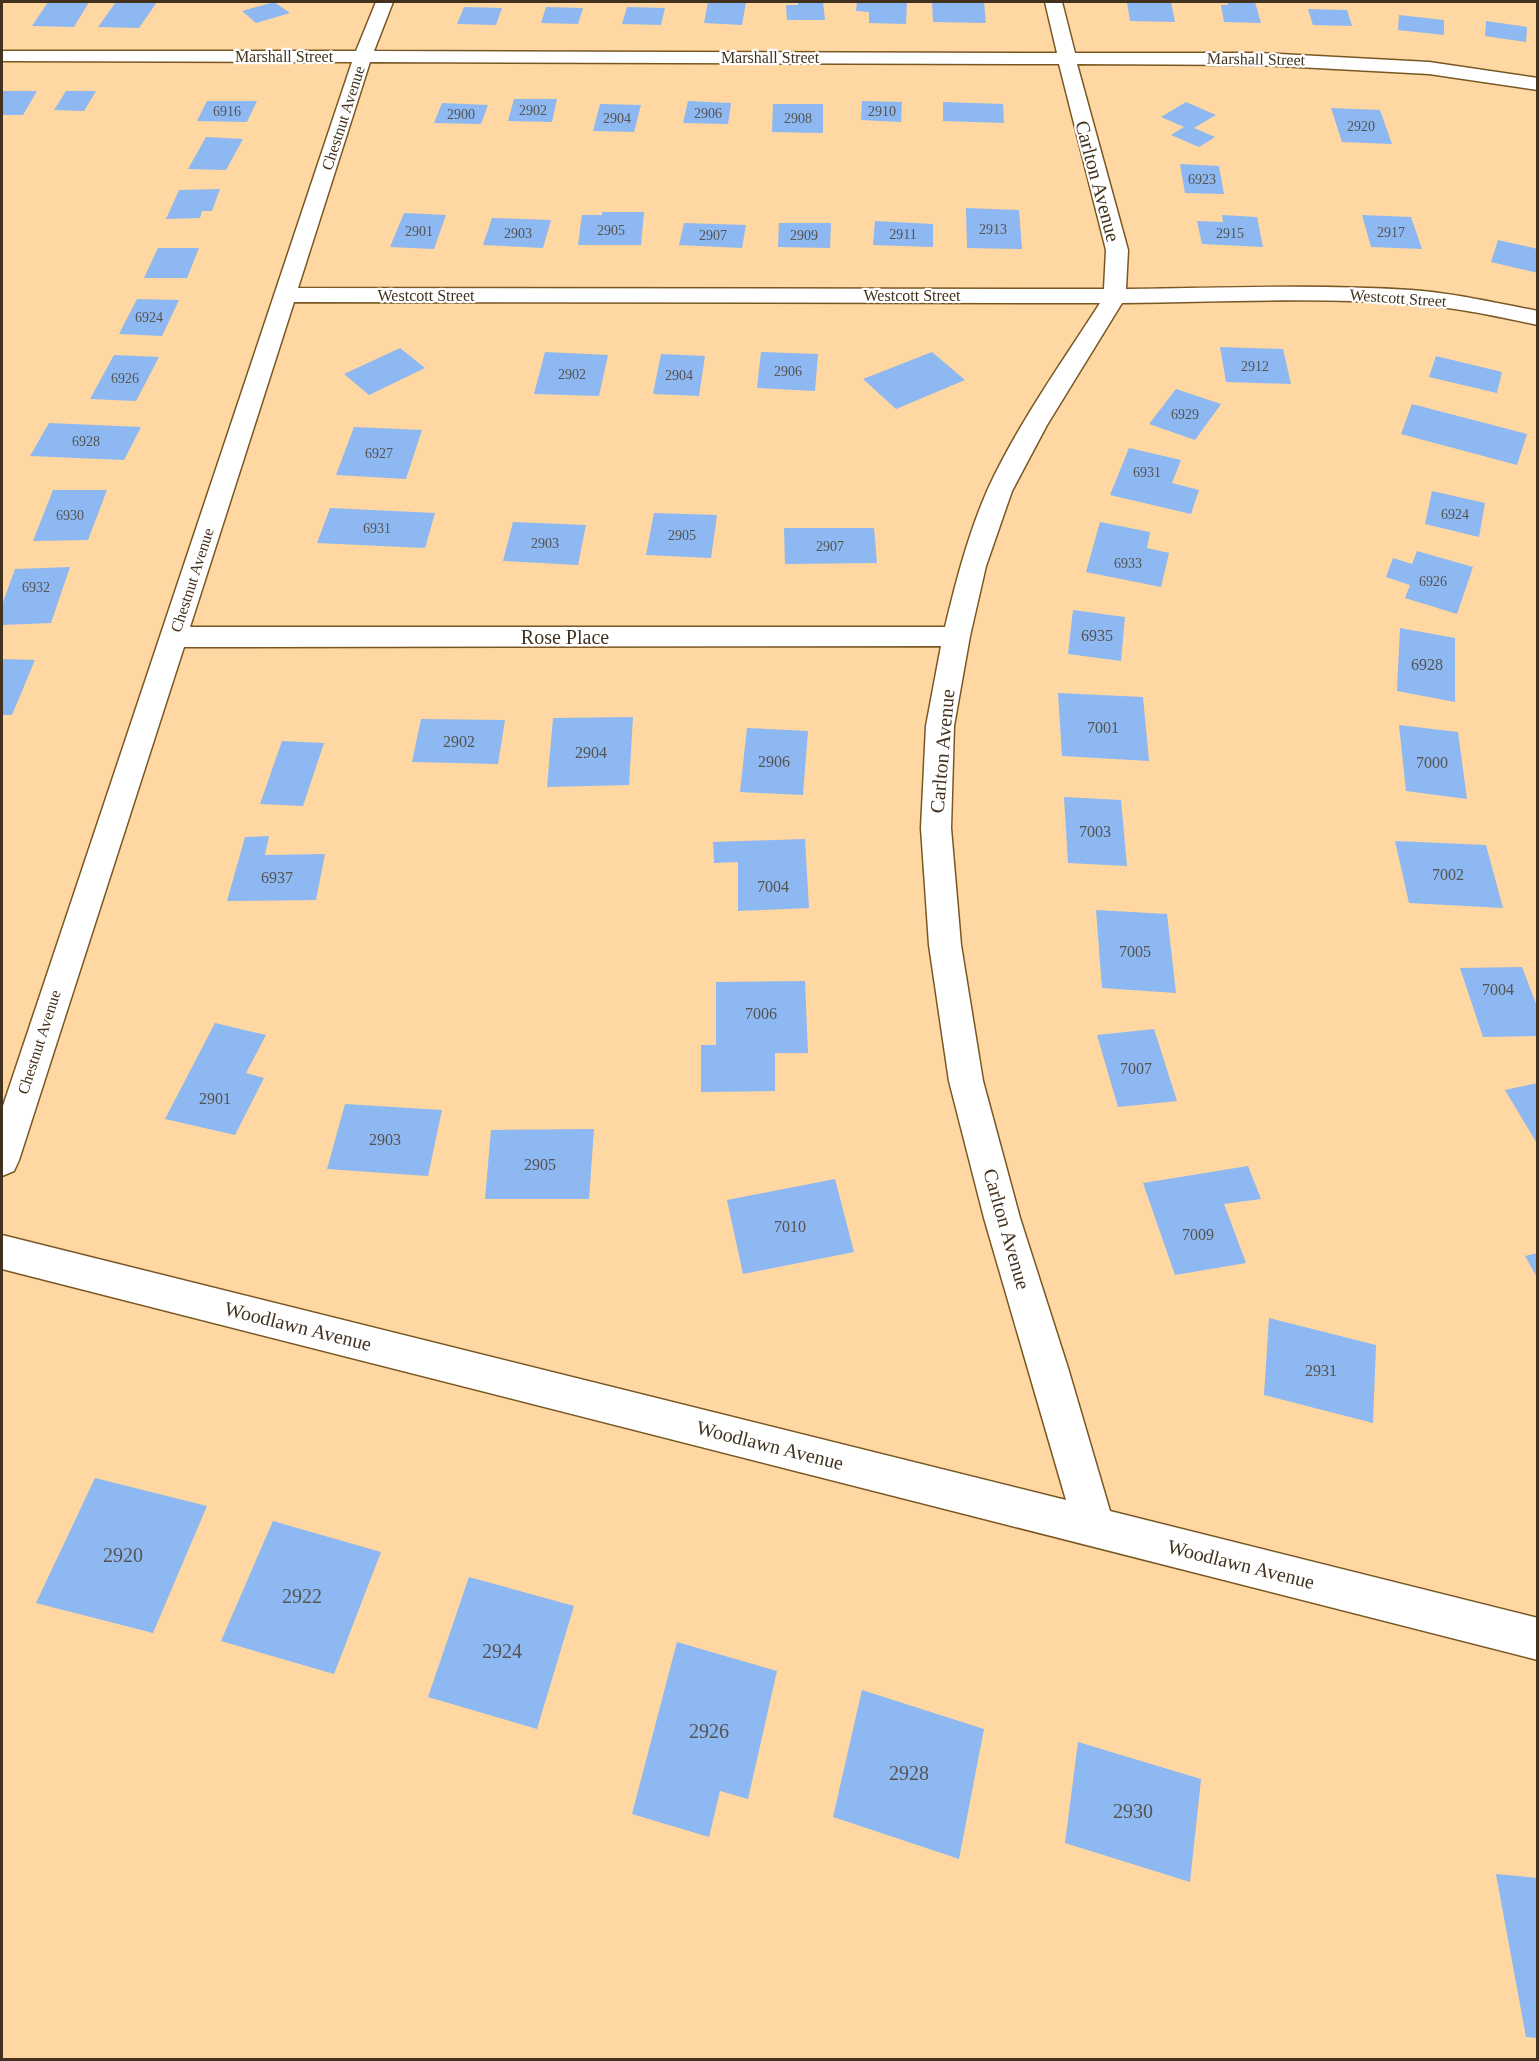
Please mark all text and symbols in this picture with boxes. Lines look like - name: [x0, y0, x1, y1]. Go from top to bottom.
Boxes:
- street label: Marshall Street: [235, 48, 334, 65]
- street label: Marshall Street: [721, 49, 820, 66]
- street label: Marshall Street: [1207, 50, 1306, 68]
- street label: Chestnut Avenue: [318, 64, 368, 172]
- house number: 2902: [519, 103, 547, 118]
- house number: 6916: [213, 104, 241, 119]
- house number: 2910: [868, 104, 896, 119]
- house number: 2906: [694, 106, 722, 121]
- house number: 2900: [447, 107, 475, 122]
- house number: 2904: [603, 111, 631, 126]
- house number: 2908: [784, 111, 812, 126]
- street label: Carlton Avenue: [1071, 118, 1125, 244]
- house number: 2920: [1347, 119, 1375, 134]
- house number: 6923: [1188, 172, 1216, 187]
- house number: 2913: [979, 222, 1007, 237]
- house number: 2905: [597, 223, 625, 238]
- house number: 2901: [405, 224, 433, 239]
- house number: 2917: [1377, 225, 1405, 240]
- house number: 2903: [504, 226, 532, 241]
- house number: 2915: [1216, 226, 1244, 241]
- house number: 2911: [889, 227, 917, 242]
- house number: 2907: [699, 228, 727, 243]
- house number: 2909: [790, 228, 818, 243]
- street label: Westcott Street: [1349, 286, 1447, 310]
- street label: Westcott Street: [378, 287, 475, 304]
- street label: Westcott Street: [864, 287, 961, 304]
- house number: 6924: [135, 310, 163, 325]
- house number: 2912: [1241, 359, 1269, 374]
- house number: 2906: [774, 364, 802, 379]
- house number: 2902: [558, 367, 586, 382]
- house number: 2904: [665, 368, 693, 383]
- house number: 6926: [111, 371, 139, 386]
- house number: 6929: [1171, 407, 1199, 422]
- house number: 6928: [72, 434, 100, 449]
- house number: 6927: [365, 446, 393, 461]
- house number: 6931: [1133, 465, 1161, 480]
- house number: 6924: [1441, 507, 1469, 522]
- house number: 6930: [56, 508, 84, 523]
- house number: 6931: [363, 521, 391, 536]
- street label: Chestnut Avenue: [167, 526, 217, 634]
- house number: 2905: [668, 528, 696, 543]
- house number: 2903: [531, 536, 559, 551]
- house number: 2907: [816, 539, 844, 554]
- house number: 6933: [1114, 556, 1142, 571]
- house number: 6926: [1419, 574, 1447, 589]
- house number: 6932: [22, 580, 50, 595]
- street label: Rose Place: [521, 626, 609, 648]
- house number: 6935: [1081, 627, 1113, 644]
- house number: 6928: [1411, 656, 1443, 673]
- street label: Carlton Avenue: [926, 688, 958, 814]
- house number: 7001: [1087, 719, 1119, 736]
- house number: 2902: [443, 733, 475, 750]
- house number: 2904: [575, 744, 607, 761]
- house number: 2906: [758, 753, 790, 770]
- house number: 7000: [1416, 754, 1448, 771]
- house number: 7003: [1079, 823, 1111, 840]
- house number: 7002: [1432, 866, 1464, 883]
- house number: 6937: [261, 869, 293, 886]
- house number: 7004: [757, 878, 789, 895]
- house number: 7005: [1119, 943, 1151, 960]
- house number: 7004: [1482, 981, 1514, 998]
- street label: Chestnut Avenue: [14, 988, 64, 1096]
- house number: 7006: [745, 1005, 777, 1022]
- house number: 7007: [1120, 1060, 1152, 1077]
- house number: 2901: [199, 1090, 231, 1107]
- house number: 2903: [369, 1131, 401, 1148]
- house number: 2905: [524, 1156, 556, 1173]
- street label: Carlton Avenue: [979, 1166, 1035, 1292]
- house number: 7010: [774, 1218, 806, 1235]
- house number: 7009: [1182, 1226, 1214, 1243]
- street label: Woodlawn Avenue: [222, 1297, 374, 1355]
- house number: 2931: [1305, 1362, 1337, 1379]
- street label: Woodlawn Avenue: [694, 1416, 846, 1474]
- street label: Woodlawn Avenue: [1165, 1535, 1317, 1593]
- house number: 2920: [103, 1544, 143, 1566]
- house number: 2922: [282, 1585, 322, 1607]
- house number: 2924: [482, 1640, 522, 1662]
- house number: 2926: [689, 1720, 729, 1742]
- house number: 2928: [889, 1762, 929, 1784]
- house number: 2930: [1113, 1800, 1153, 1822]

